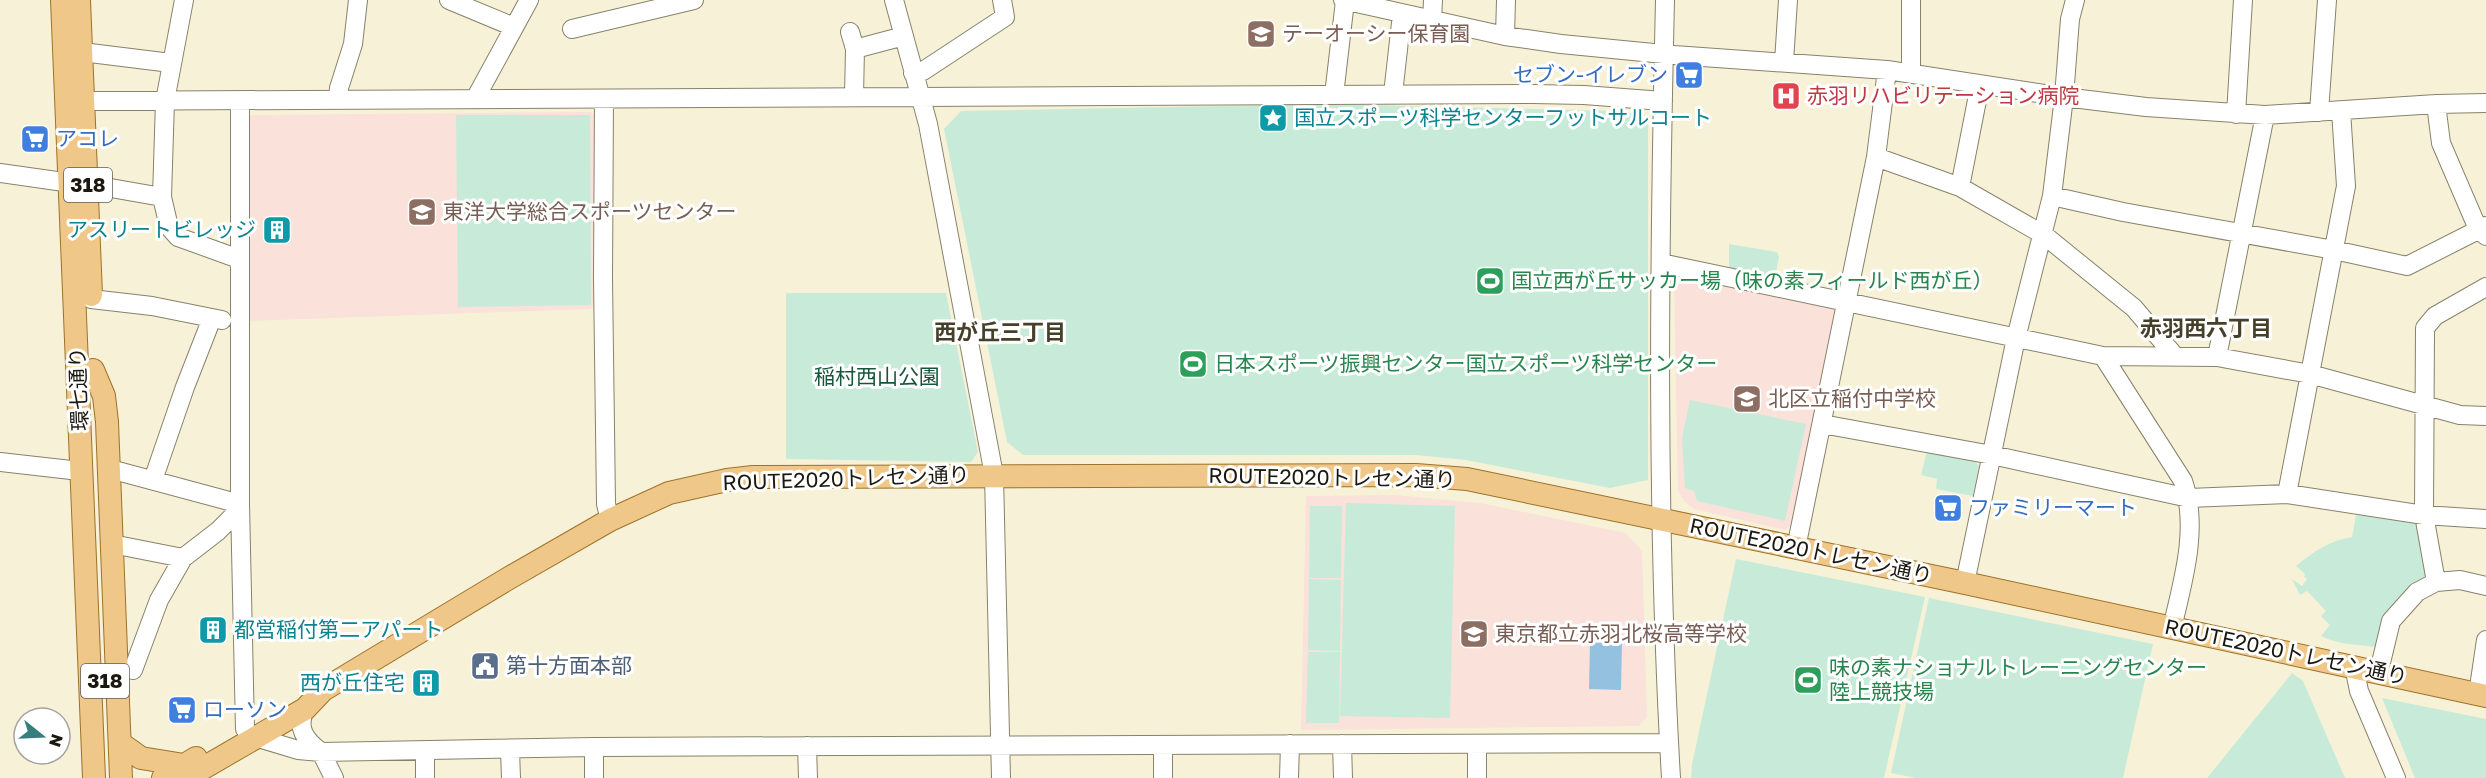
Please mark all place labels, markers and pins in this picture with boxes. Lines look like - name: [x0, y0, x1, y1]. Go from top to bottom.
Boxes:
- school or university icon: テーオーシー保育園: [1245, 18, 1277, 50]
- place label: テーオーシー保育園: [1282, 20, 1471, 46]
- supermarket icon: セブン-イレブン: [1673, 59, 1705, 91]
- place label: セブン-イレブン: [1513, 61, 1668, 87]
- hospital icon: 赤羽リハビリテーション病院: [1770, 80, 1802, 112]
- place label: 赤羽リハビリテーション病院: [1807, 82, 2080, 108]
- place icon: 国立スポーツ科学センターフットサルコート: [1257, 102, 1289, 134]
- place label: 国立スポーツ科学センターフットサルコート: [1294, 104, 1712, 130]
- supermarket icon: アコレ: [19, 123, 51, 155]
- place label: アコレ: [56, 125, 119, 151]
- school or university icon: 東洋大学総合スポーツセンター: [406, 196, 438, 228]
- place label: 東洋大学総合スポーツセンター: [443, 198, 737, 224]
- building icon: アスリートビレッジ: [261, 214, 293, 246]
- place label: アスリートビレッジ: [67, 216, 256, 242]
- sports icon: 国立西が丘サッカー場（味の素フィールド西が丘）: [1474, 265, 1506, 297]
- place label: 国立西が丘サッカー場（味の素フィールド西が丘）: [1511, 267, 1994, 293]
- sports icon: 日本スポーツ振興センター国立スポーツ科学センター: [1177, 348, 1209, 380]
- place label: 日本スポーツ振興センター国立スポーツ科学センター: [1214, 350, 1717, 376]
- school or university icon: 北区立稲付中学校: [1731, 383, 1763, 415]
- place label: 北区立稲付中学校: [1768, 385, 1936, 411]
- supermarket icon: ファミリーマート: [1932, 492, 1964, 524]
- place label: ファミリーマート: [1969, 494, 2137, 520]
- building icon: 都営稲付第二アパート: [197, 614, 229, 646]
- place label: 都営稲付第二アパート: [234, 616, 444, 642]
- school or university icon: 東京都立赤羽北桜高等学校: [1458, 618, 1490, 650]
- place label: 東京都立赤羽北桜高等学校: [1495, 620, 1747, 646]
- public building icon: 第十方面本部: [469, 650, 501, 682]
- place label: 第十方面本部: [506, 652, 632, 678]
- place label: 味の素ナショナルトレーニングセンター 陸上競技場: [1829, 654, 2207, 704]
- sports icon: 味の素ナショナルトレーニングセンター 陸上競技場: [1792, 664, 1824, 696]
- building icon: 西が丘住宅: [410, 667, 442, 699]
- place label: 西が丘住宅: [300, 669, 405, 695]
- supermarket icon: ローソン: [166, 694, 198, 726]
- place label: ローソン: [203, 696, 287, 722]

